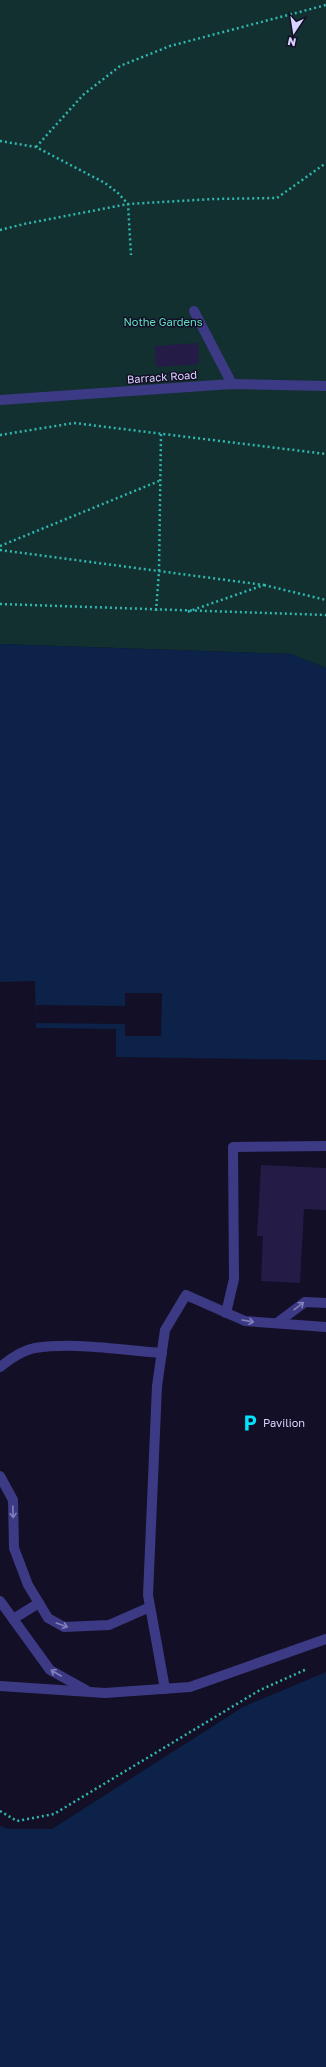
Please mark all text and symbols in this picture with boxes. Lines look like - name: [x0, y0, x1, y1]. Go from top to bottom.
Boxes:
- north arrow: [274, 12, 314, 52]
- text: N: [286, 35, 297, 49]
- park label: Nothe Gardens: [123, 315, 203, 328]
- street label: Barrack Road: [127, 368, 197, 385]
- one-way arrow: [294, 1302, 305, 1310]
- one-way arrow: [241, 1317, 254, 1325]
- parking icon: Pavilion: [240, 1413, 260, 1433]
- place label: Pavilion: [263, 1416, 305, 1429]
- one-way arrow: [10, 1505, 17, 1518]
- one-way arrow: [56, 1621, 68, 1629]
- one-way arrow: [50, 1668, 62, 1676]

